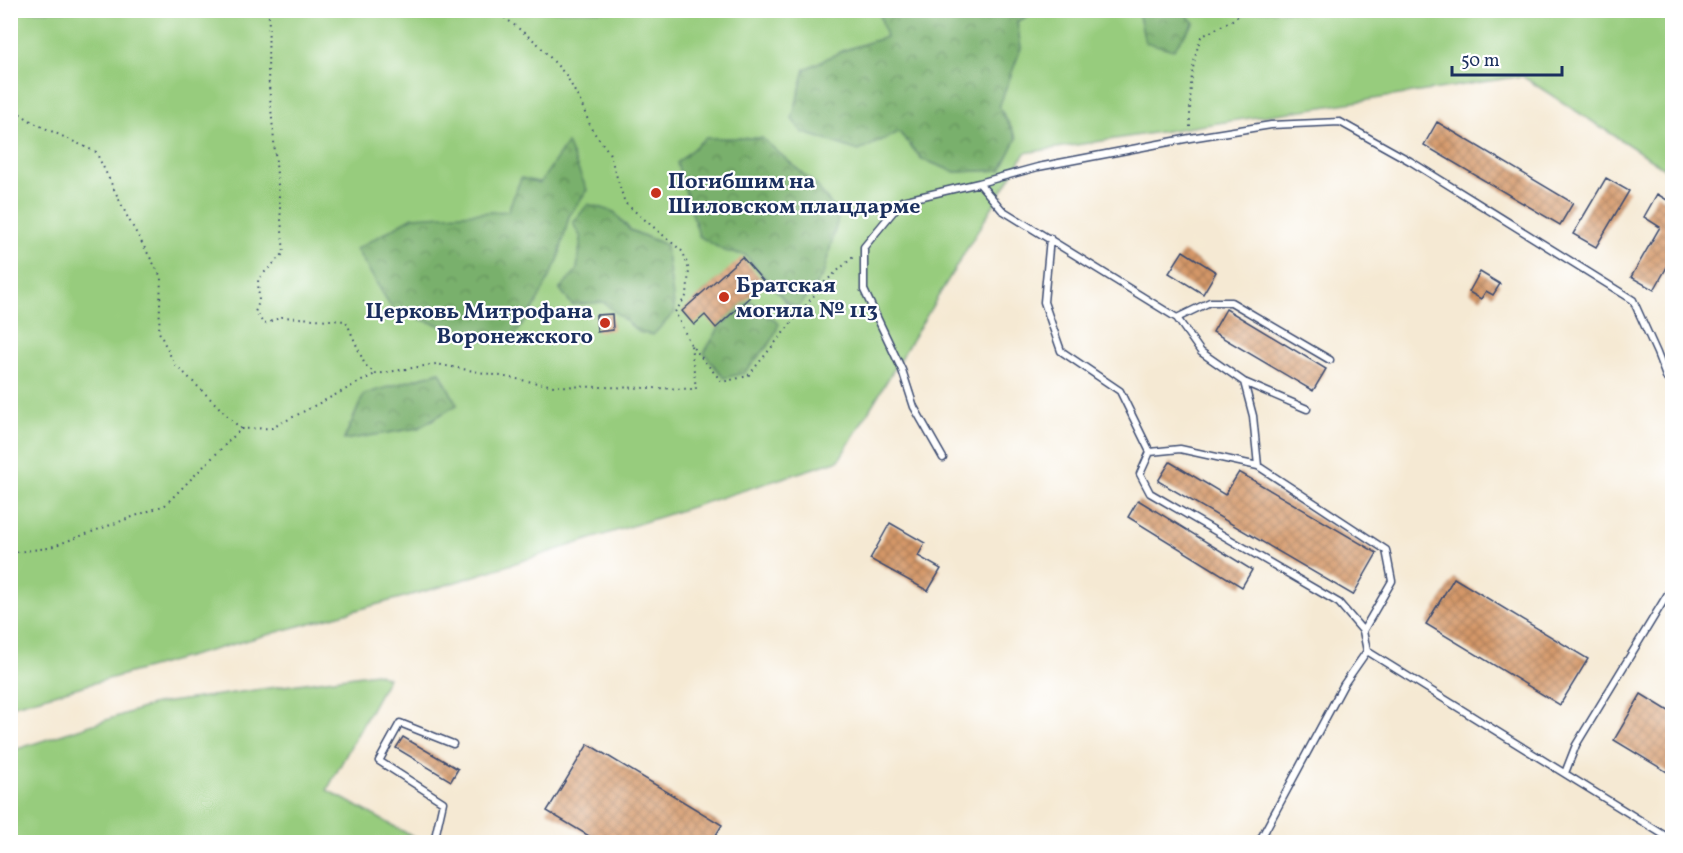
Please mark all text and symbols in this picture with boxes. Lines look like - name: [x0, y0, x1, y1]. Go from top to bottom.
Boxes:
- scale bar: [1452, 39, 1562, 77]
- text: 50 m: [1461, 49, 1500, 74]
- place label: Погибшим на Шиловском плацдарме: [668, 167, 920, 223]
- marker: Погибшим на Шиловском плацдарме: [649, 186, 663, 200]
- place label: Братская могила № 113: [736, 271, 878, 327]
- marker: Братская могила № 113: [717, 290, 731, 304]
- place label: Церковь Митрофана Воронежского: [366, 297, 593, 353]
- marker: Церковь Митрофана Воронежского: [598, 316, 612, 330]

